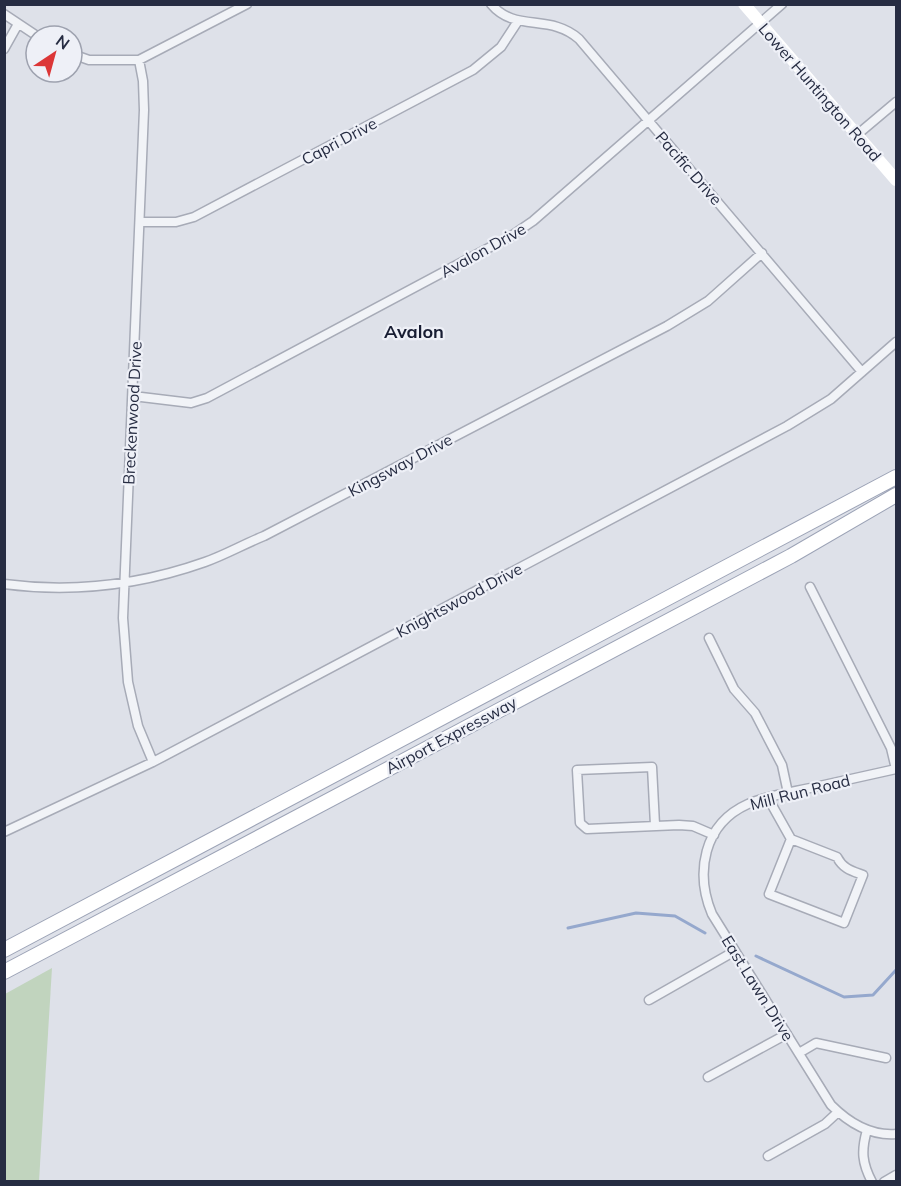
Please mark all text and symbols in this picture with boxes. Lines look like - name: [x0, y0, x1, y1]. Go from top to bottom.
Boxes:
- street label: Lower Huntington Road: [754, 19, 886, 165]
- north arrow: [24, 24, 84, 84]
- text: N: [52, 30, 74, 54]
- street label: Capri Drive: [298, 113, 380, 169]
- street label: Pacific Drive: [652, 127, 726, 209]
- street label: Avalon Drive: [437, 218, 529, 282]
- district label: Avalon: [384, 320, 444, 343]
- street label: Breckenwood Drive: [118, 341, 146, 485]
- street label: Kingsway Drive: [344, 429, 456, 501]
- street label: Knightswood Drive: [392, 558, 526, 642]
- street label: Airport Expressway: [382, 692, 520, 778]
- street label: Mill Run Road: [748, 770, 852, 814]
- street label: East Lawn Drive: [717, 931, 799, 1045]

